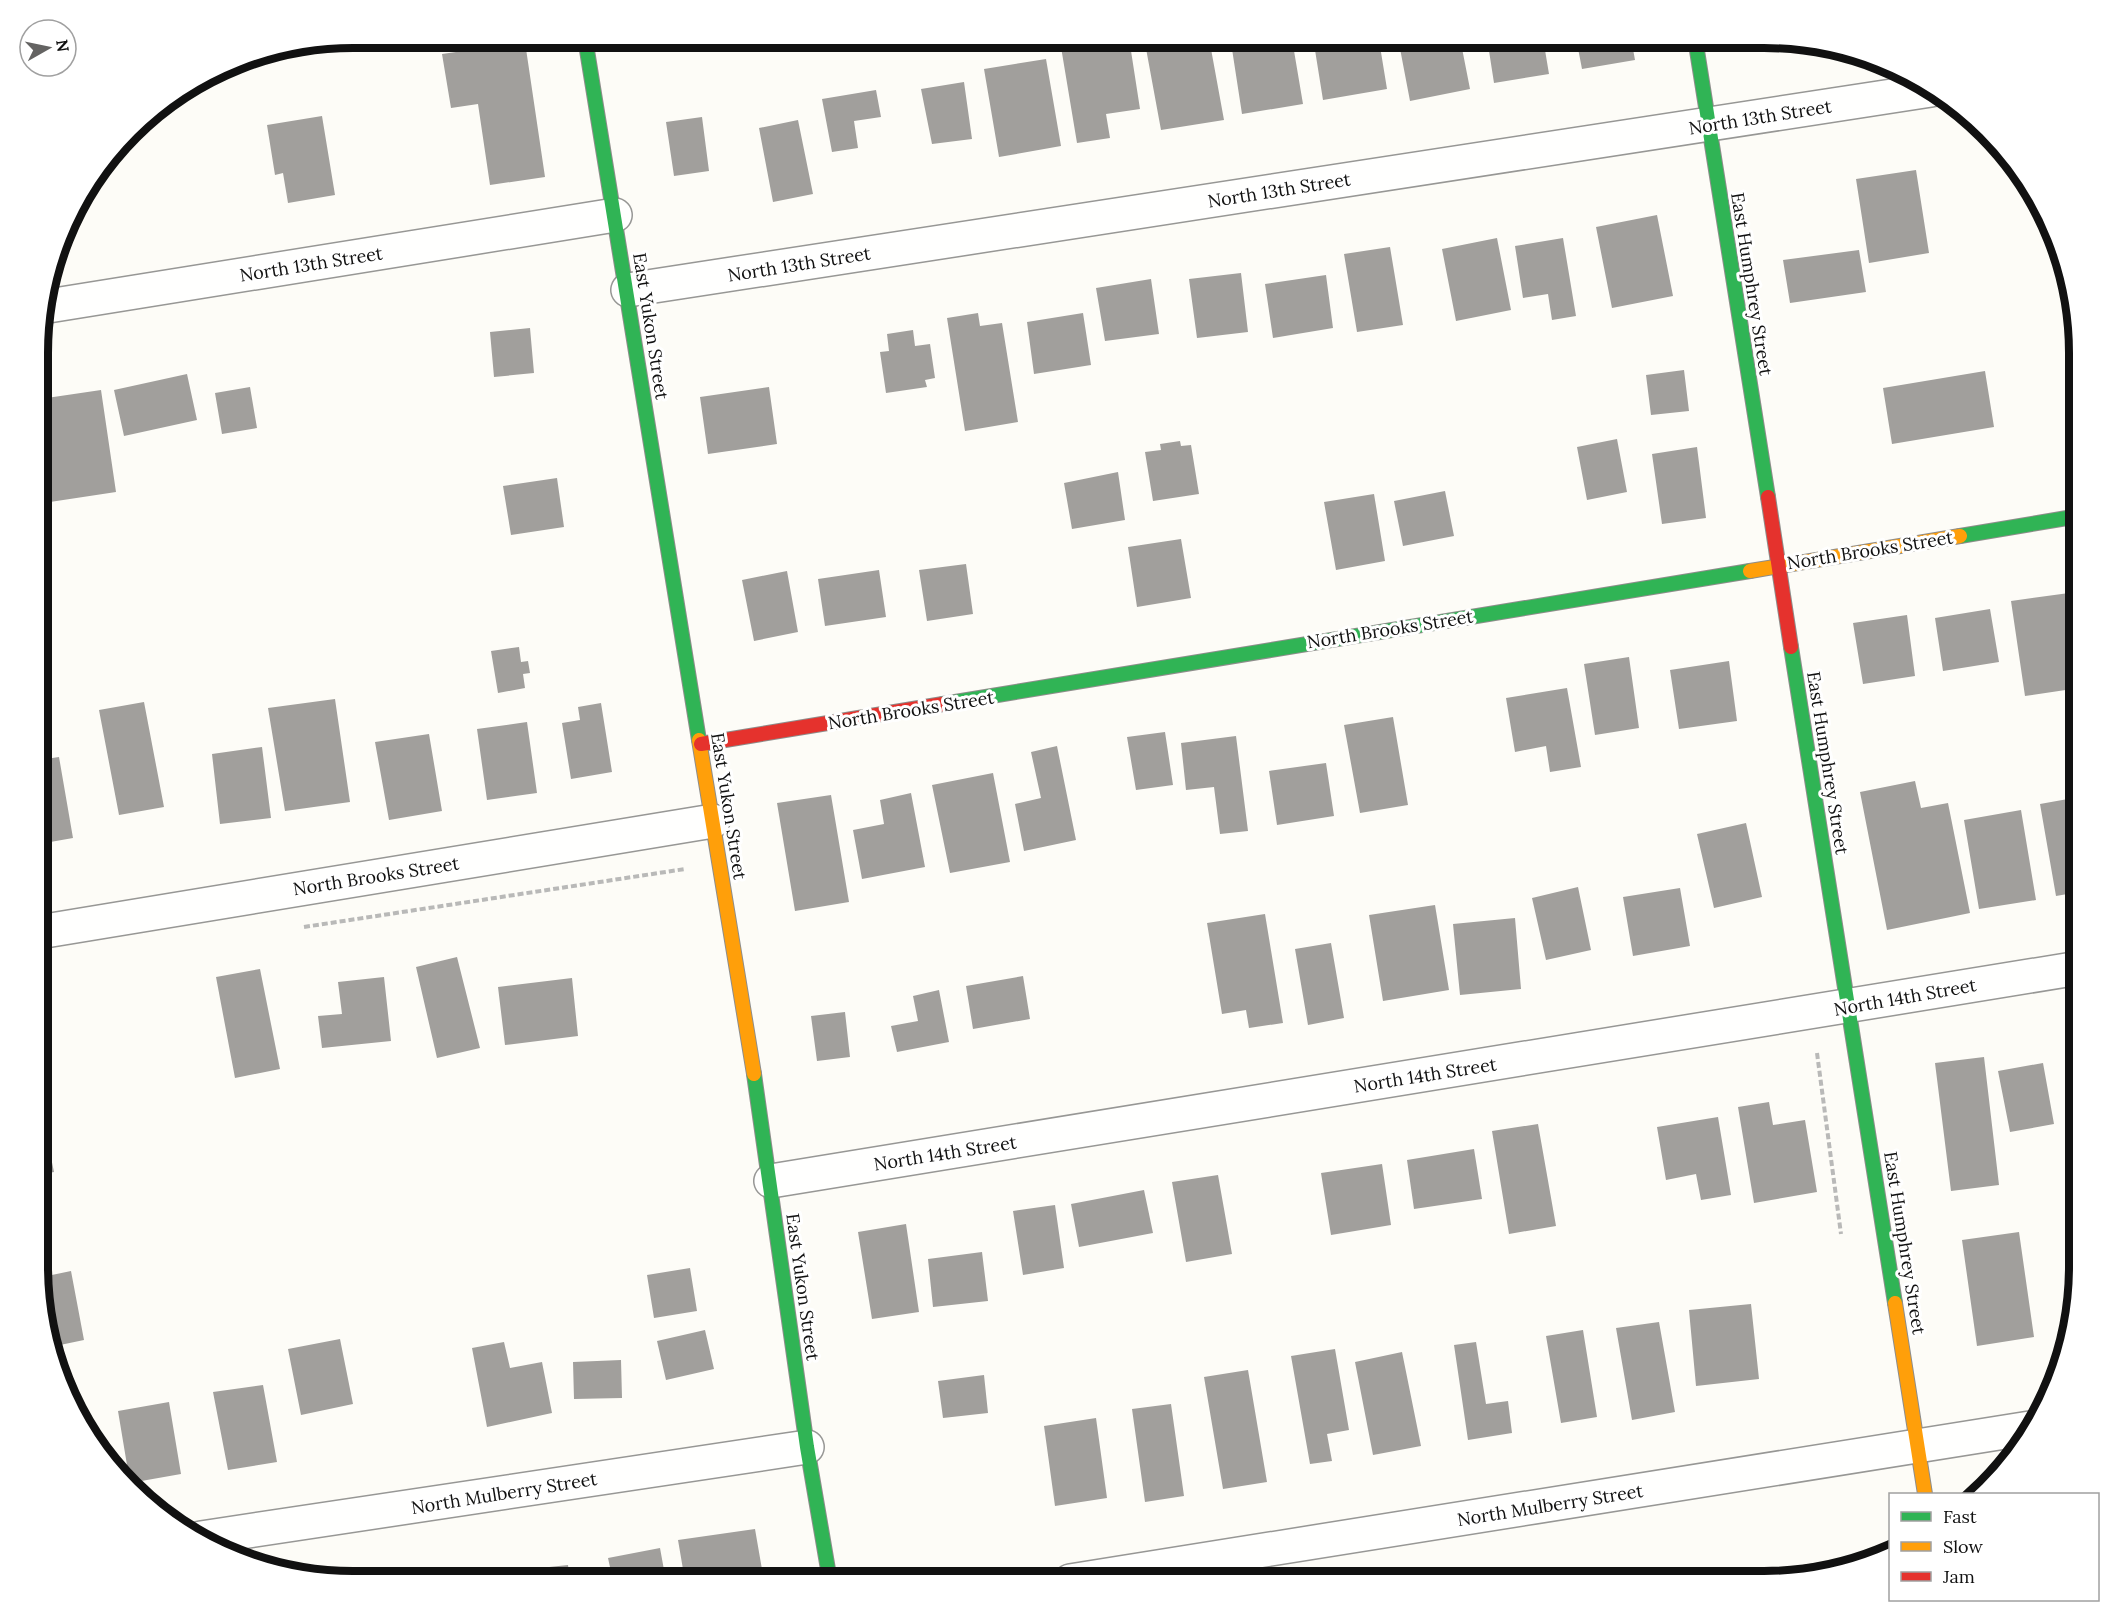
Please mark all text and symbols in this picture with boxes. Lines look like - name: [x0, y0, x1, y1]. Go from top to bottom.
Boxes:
- north arrow: [18, 18, 78, 78]
- text: N: [52, 38, 74, 53]
- street label: North 13th Street: [1687, 94, 1833, 140]
- street label: North 13th Street: [1206, 167, 1352, 213]
- street label: East Humphrey Street: [1726, 191, 1778, 377]
- street label: North 13th Street: [238, 241, 384, 287]
- street label: North 13th Street: [726, 241, 872, 287]
- street label: East Yukon Street: [628, 251, 674, 401]
- street label: North Brooks Street: [1785, 525, 1955, 575]
- street label: North Brooks Street: [1305, 604, 1475, 654]
- street label: East Humphrey Street: [1802, 670, 1854, 856]
- street label: North Brooks Street: [826, 685, 996, 735]
- street label: East Yukon Street: [706, 731, 752, 881]
- street label: North Brooks Street: [291, 851, 461, 901]
- street label: North 14th Street: [1832, 973, 1978, 1021]
- street label: North 14th Street: [1352, 1052, 1498, 1098]
- street label: North 14th Street: [872, 1130, 1018, 1176]
- street label: East Humphrey Street: [1879, 1150, 1931, 1336]
- street label: East Yukon Street: [781, 1212, 825, 1362]
- street label: North Mulberry Street: [409, 1467, 599, 1519]
- street label: North Mulberry Street: [1455, 1479, 1645, 1531]
- legend: [1889, 1493, 2099, 1601]
- text: Fast: [1943, 1505, 1977, 1528]
- text: Slow: [1943, 1535, 1983, 1558]
- text: Jam: [1942, 1565, 1975, 1588]

